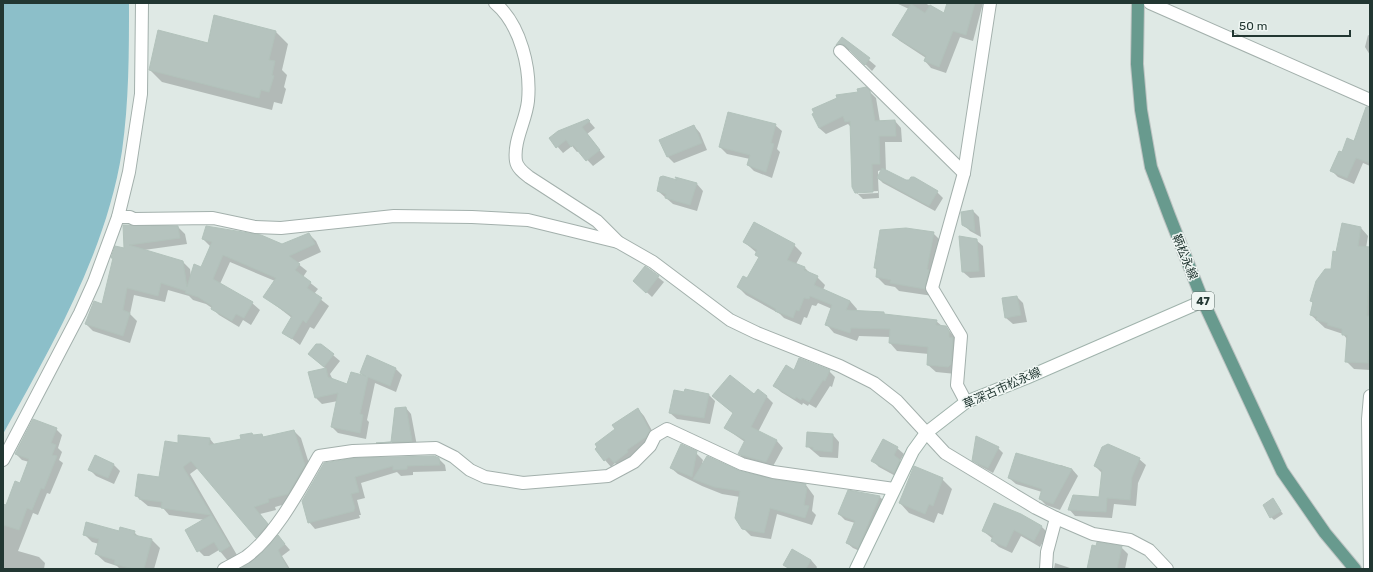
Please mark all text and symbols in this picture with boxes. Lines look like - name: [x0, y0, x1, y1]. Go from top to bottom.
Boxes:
- scale bar: [1233, 12, 1350, 38]
- text: 50 m: [1239, 19, 1267, 33]
- street label: 鞆松永線: [1170, 232, 1200, 282]
- road number: 47: [1192, 292, 1214, 310]
- street label: 草深古市松永線: [961, 365, 1043, 411]

